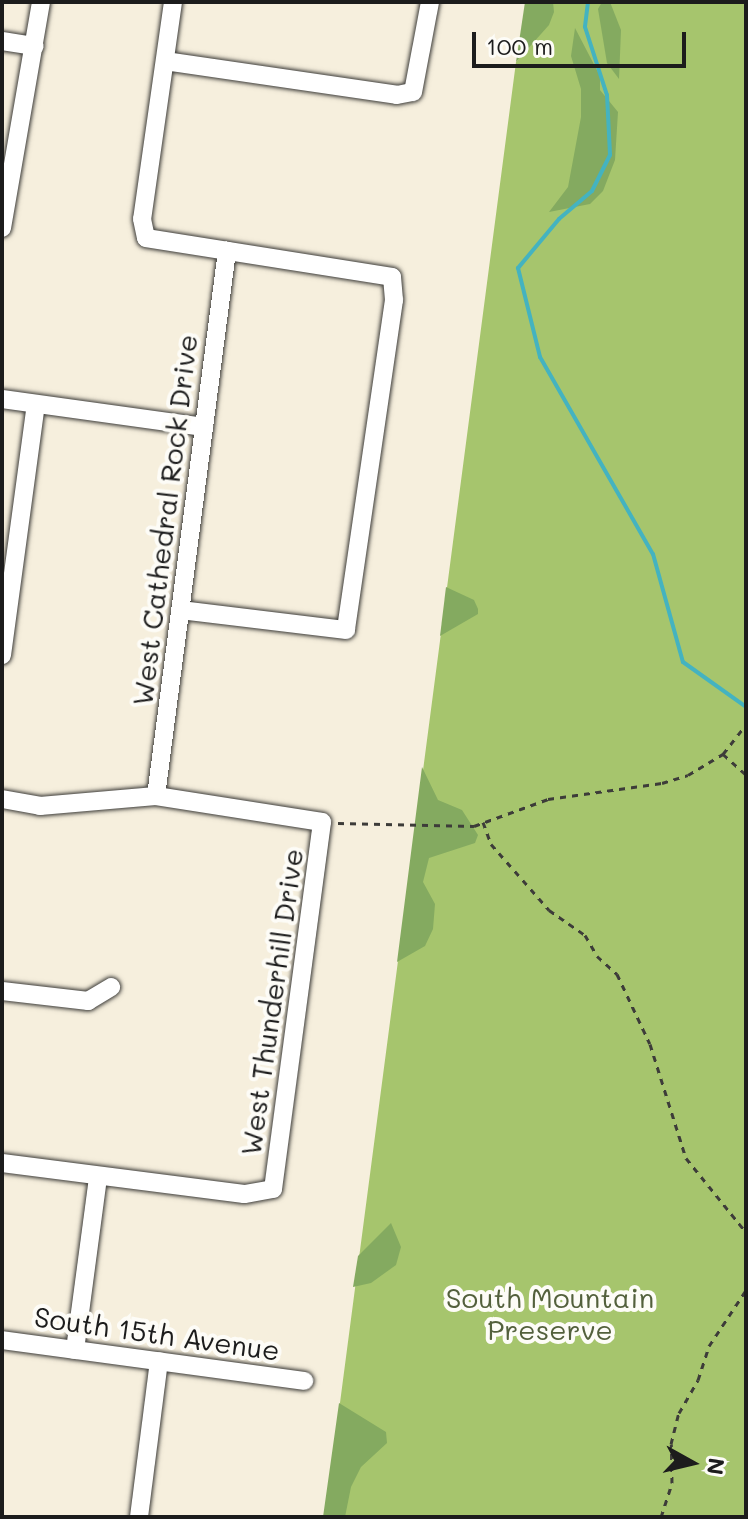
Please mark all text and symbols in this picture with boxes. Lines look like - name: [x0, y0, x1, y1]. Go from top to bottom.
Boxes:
- scale bar: [476, 16, 690, 66]
- text: 100 m: [486, 30, 553, 61]
- street label: West Cathedral Rock Drive: [125, 332, 203, 708]
- street label: West Thunderhill Drive: [233, 846, 309, 1158]
- park label: South Mountain Preserve: [446, 1280, 654, 1346]
- street label: South 15th Avenue: [32, 1299, 282, 1367]
- north arrow: [652, 1423, 732, 1503]
- text: N: [701, 1456, 732, 1477]

